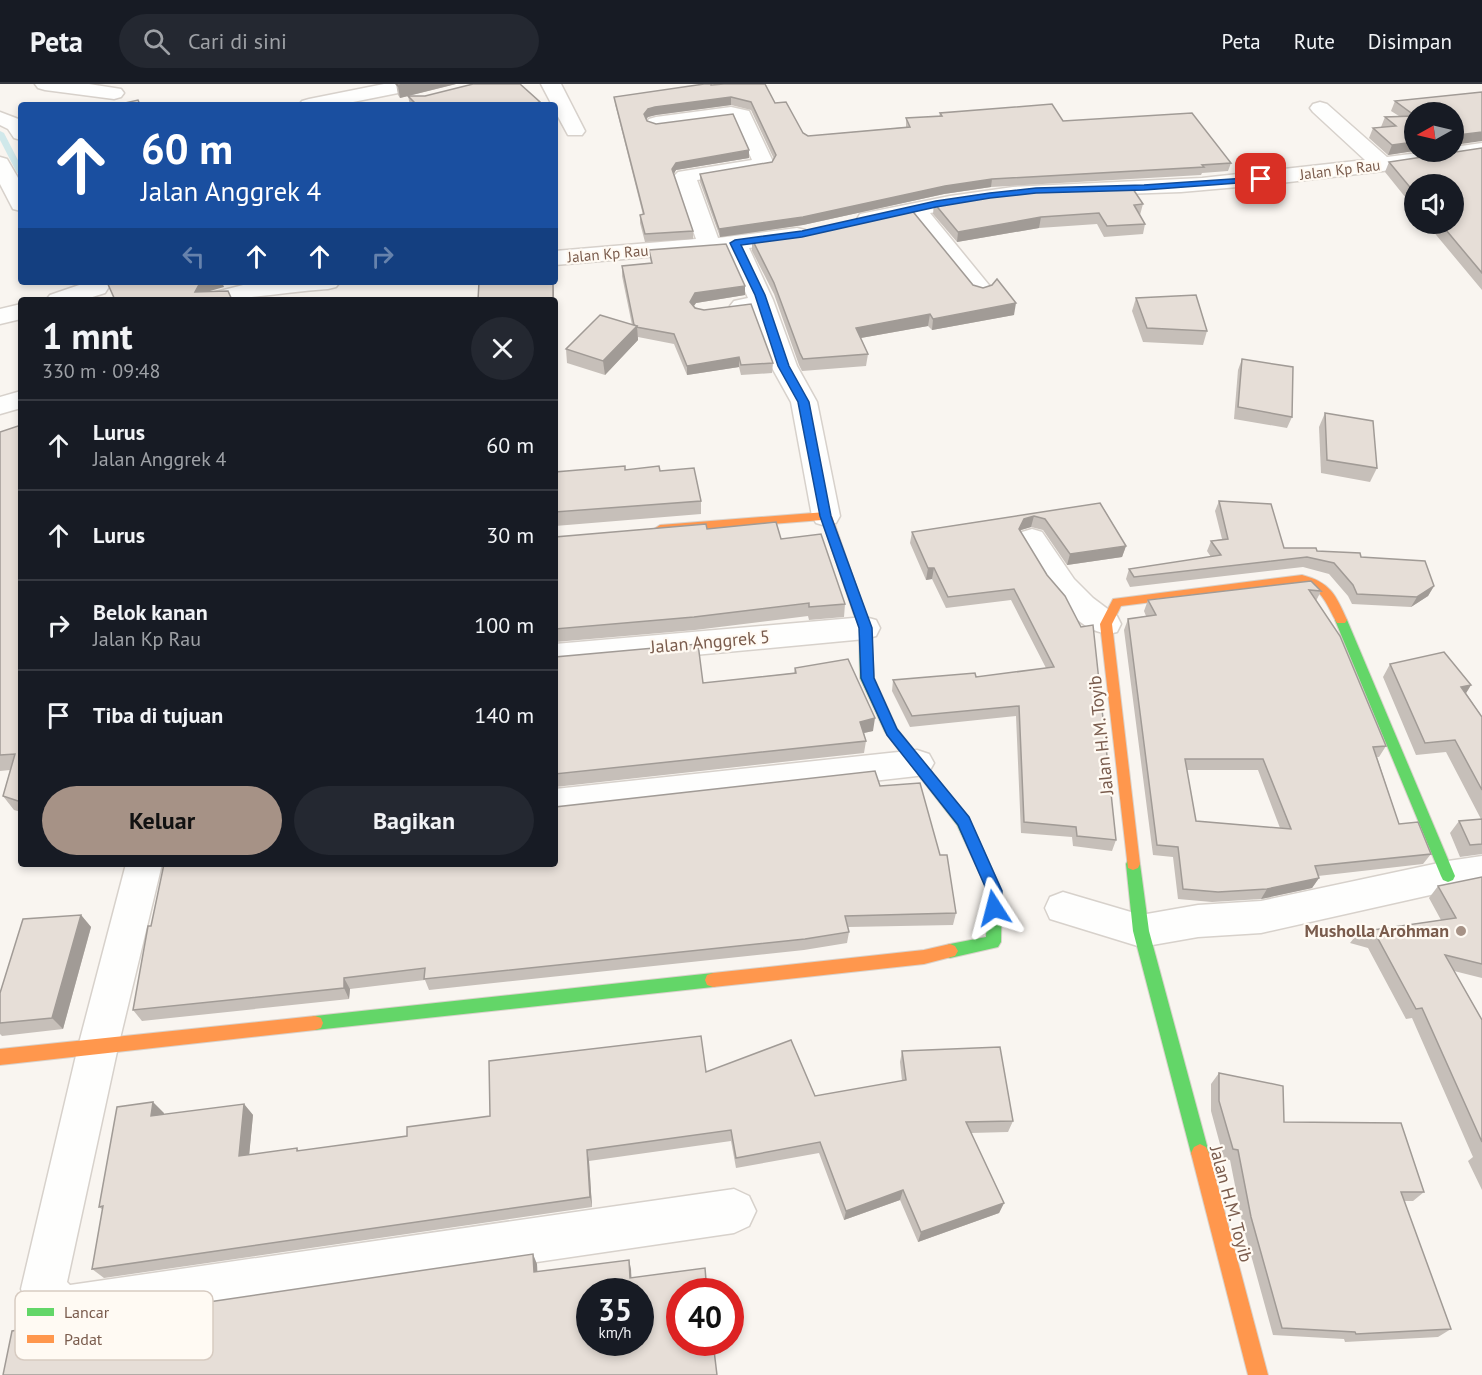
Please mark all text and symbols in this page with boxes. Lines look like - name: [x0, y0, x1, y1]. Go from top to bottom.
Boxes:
- search box: [119, 14, 539, 68]
- text: Peta: [30, 23, 83, 60]
- icon: search: [140, 25, 173, 58]
- text: Cari di sini: [188, 27, 287, 55]
- text: Peta: [1221, 28, 1261, 55]
- text: Rute: [1294, 28, 1335, 55]
- text: Disimpan: [1368, 28, 1452, 55]
- north arrow: [1404, 102, 1464, 162]
- map controls: [1404, 102, 1464, 234]
- text: 60 m: [141, 121, 233, 176]
- icon: ahead: [42, 126, 120, 204]
- pin: [1235, 153, 1286, 204]
- street label: Jalan Kp Rau: [1298, 155, 1381, 184]
- icon: arrive: [1244, 162, 1277, 195]
- text: Jalan Anggrek 4: [141, 174, 321, 208]
- button: sound: [1404, 174, 1464, 234]
- icon: left: [177, 240, 210, 273]
- icon: ahead: [240, 240, 273, 273]
- icon: ahead: [303, 240, 336, 273]
- icon: right: [366, 240, 399, 273]
- street label: Jalan Kp Rau: [566, 241, 649, 267]
- text: 1 mnt: [42, 312, 133, 359]
- button: close: [471, 317, 534, 380]
- text: 330 m · 09:48: [42, 358, 160, 384]
- text: Lurus: [93, 418, 145, 446]
- icon: ahead: [42, 429, 75, 462]
- text: 60 m: [486, 431, 534, 459]
- text: Jalan Anggrek 4: [93, 446, 226, 472]
- icon: ahead: [42, 519, 75, 552]
- text: Lurus: [93, 521, 145, 549]
- text: 30 m: [486, 521, 534, 549]
- text: Belok kanan: [93, 598, 208, 626]
- icon: right: [42, 609, 75, 642]
- text: 100 m: [474, 611, 534, 639]
- street label: Jalan Anggrek 5: [648, 625, 771, 658]
- text: Jalan Kp Rau: [93, 626, 201, 652]
- street label: Jalan H.M. Toyib: [1083, 674, 1118, 797]
- icon: arrive: [42, 699, 75, 732]
- text: Tiba di tujuan: [93, 701, 223, 729]
- text: 140 m: [474, 701, 534, 729]
- button: Keluar: [42, 786, 282, 855]
- button: Bagikan: [294, 786, 534, 855]
- position arrow: [962, 876, 1026, 940]
- place label: Musholla Arohman: [1305, 919, 1449, 942]
- marker: Musholla Arohman: [1454, 924, 1468, 938]
- street label: Jalan H.M. Toyib: [1205, 1142, 1258, 1265]
- speed limit sign: 40: [666, 1278, 744, 1356]
- text: 35: [598, 1290, 632, 1329]
- legend: [15, 1291, 213, 1360]
- text: Lancar: [64, 1302, 110, 1322]
- text: km/h: [599, 1323, 631, 1342]
- text: Padat: [64, 1329, 103, 1349]

